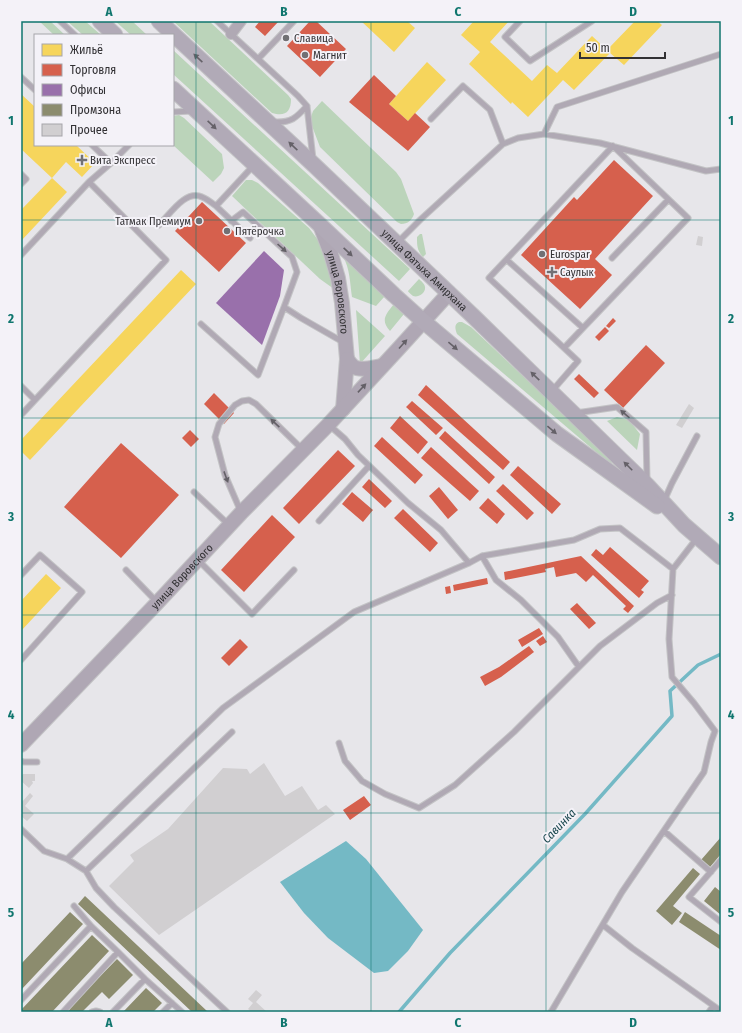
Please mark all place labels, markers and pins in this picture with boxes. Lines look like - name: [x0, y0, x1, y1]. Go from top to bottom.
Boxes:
- place label: Славица: [294, 32, 333, 45]
- marker: Славица: [281, 33, 291, 43]
- place label: Магнит: [313, 49, 347, 62]
- marker: Магнит: [300, 50, 310, 60]
- place label: Вита Экспресс: [90, 154, 156, 167]
- marker: Вита Экспресс: [77, 155, 87, 165]
- place label: Татмак Премиум: [115, 215, 191, 228]
- marker: Татмак Премиум: [194, 216, 204, 226]
- place label: Пятёрочка: [235, 225, 284, 238]
- marker: Пятёрочка: [222, 226, 232, 236]
- place label: Eurospar: [550, 248, 590, 261]
- marker: Eurospar: [537, 249, 547, 259]
- place label: Саулык: [560, 266, 594, 279]
- marker: Саулык: [547, 267, 557, 277]

